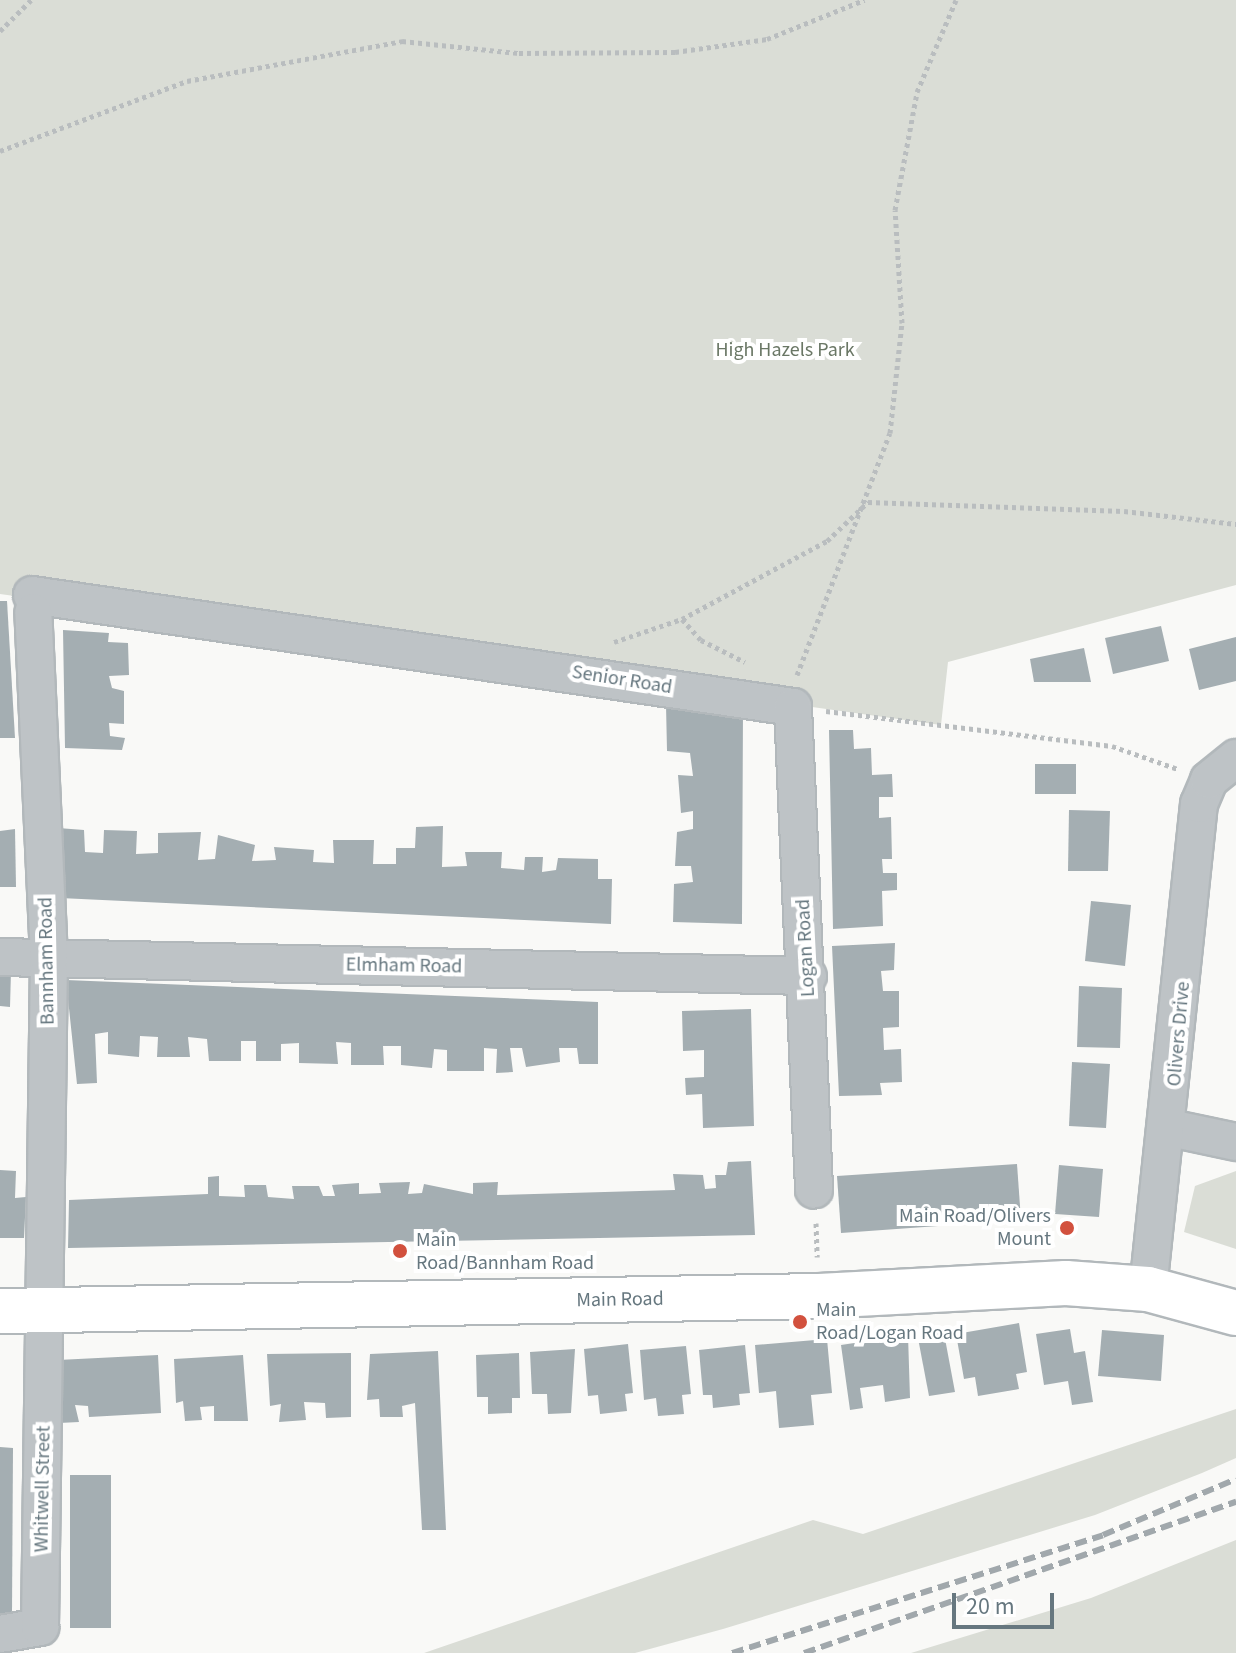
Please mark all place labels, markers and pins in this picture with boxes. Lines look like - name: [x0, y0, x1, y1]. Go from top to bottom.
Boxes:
- place label: Main Road/Olivers Mount: [899, 1204, 1051, 1251]
- marker: Main Road/Olivers Mount: [1058, 1219, 1076, 1237]
- place label: Main Road/Bannham Road: [416, 1228, 594, 1275]
- marker: Main Road/Bannham Road: [391, 1242, 409, 1260]
- place label: Main Road/Logan Road: [816, 1298, 964, 1345]
- marker: Main Road/Logan Road: [791, 1313, 809, 1331]

